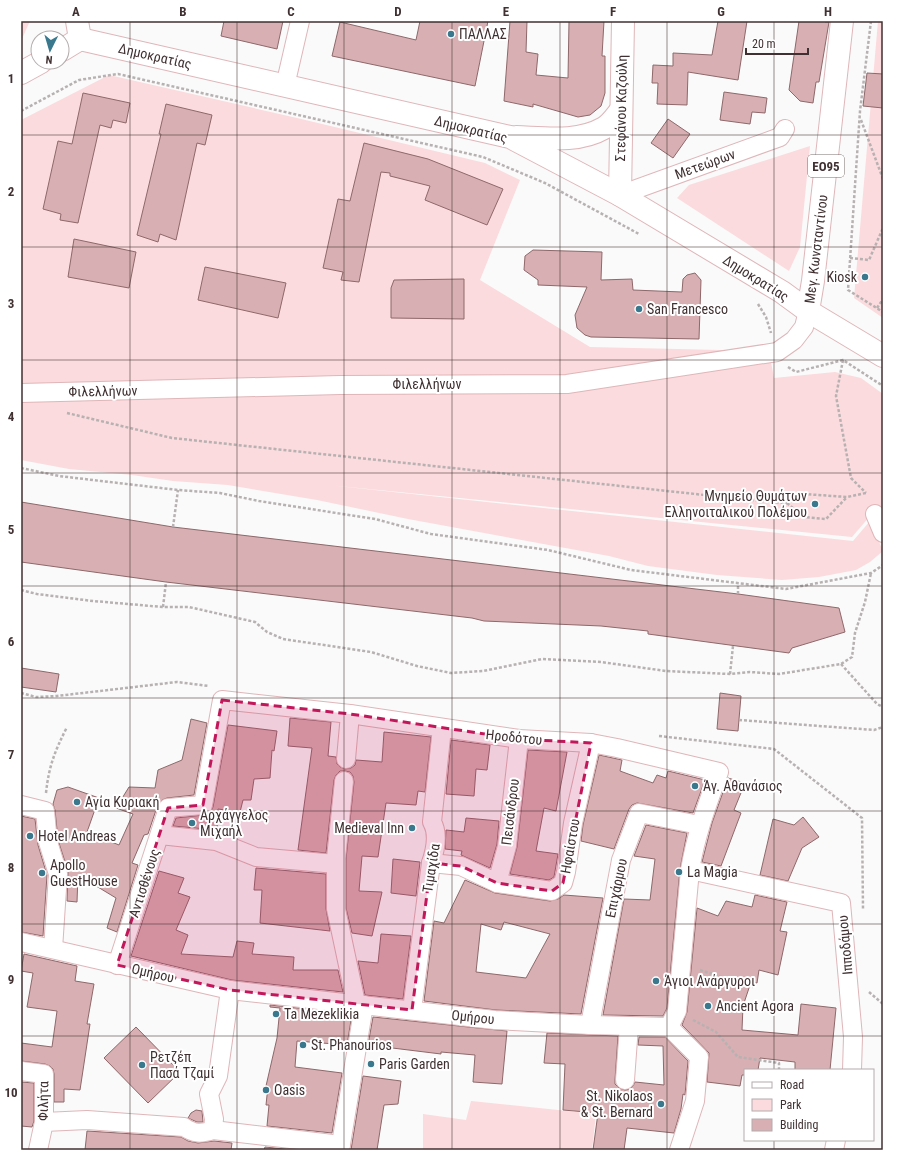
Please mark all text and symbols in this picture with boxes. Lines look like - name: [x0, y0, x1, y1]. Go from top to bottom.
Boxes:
- text: A: [72, 4, 80, 19]
- text: B: [179, 4, 187, 19]
- text: C: [287, 4, 295, 19]
- text: D: [394, 4, 402, 19]
- text: E: [503, 4, 510, 19]
- text: F: [610, 4, 616, 19]
- text: G: [717, 4, 725, 19]
- text: H: [824, 4, 832, 19]
- place label: ΠΑΛΛΑΣ: [459, 26, 507, 42]
- marker: ΠΑΛΛΑΣ: [446, 29, 456, 39]
- north arrow: [30, 30, 70, 70]
- scale bar: [746, 30, 808, 56]
- text: 20 m: [752, 37, 776, 51]
- street label: Δημοκρατίας: [117, 40, 193, 72]
- text: N: [45, 53, 53, 66]
- street label: Στεφάνου Καζούλη: [612, 55, 631, 161]
- text: 1: [8, 71, 14, 86]
- street label: Δημοκρατίας: [433, 112, 509, 146]
- street label: Μετεώρων: [673, 146, 737, 182]
- road number: ΕΟ95: [808, 155, 844, 177]
- text: 2: [8, 184, 15, 199]
- street label: Μεγ. Κωνσταντίνου: [801, 193, 831, 304]
- street label: Δημοκρατίας: [720, 251, 792, 305]
- place label: Kiosk: [826, 269, 858, 285]
- marker: Kiosk: [860, 272, 870, 282]
- text: 3: [8, 296, 14, 311]
- place label: San Francesco: [647, 301, 728, 317]
- marker: San Francesco: [634, 304, 644, 314]
- street label: Φιλελλήνων: [393, 376, 461, 392]
- street label: Φιλελλήνων: [68, 382, 138, 400]
- text: 4: [8, 409, 15, 424]
- place label: Μνημείο Θυμάτων Ελληνοιταλικού Πολέμου: [665, 488, 807, 520]
- marker: Μνημείο Θυμάτων Ελληνοιταλικού Πολέμου: [810, 499, 820, 509]
- text: 5: [8, 522, 15, 537]
- text: 6: [8, 634, 15, 649]
- street label: Ηροδότου: [485, 726, 543, 748]
- text: 7: [8, 747, 15, 762]
- street label: Πεισάνδρου: [498, 778, 522, 846]
- place label: Άγ. Αθανάσιος: [703, 778, 783, 794]
- marker: Άγ. Αθανάσιος: [690, 781, 700, 791]
- place label: Αγία Κυριακή: [85, 794, 159, 810]
- marker: Αγία Κυριακή: [72, 797, 82, 807]
- place label: Αρχάγγελος Μιχαήλ: [200, 807, 268, 839]
- street label: Ηφαίστου: [557, 817, 584, 875]
- marker: Αρχάγγελος Μιχαήλ: [187, 818, 197, 828]
- place label: Medieval Inn: [334, 820, 404, 836]
- marker: Medieval Inn: [407, 823, 417, 833]
- place label: Hotel Andreas: [38, 828, 116, 844]
- marker: Hotel Andreas: [25, 831, 35, 841]
- street label: Τιμαχίδα: [419, 842, 443, 894]
- street label: Αντισθένους: [125, 847, 163, 919]
- place label: Apollo GuestHouse: [50, 857, 118, 889]
- street label: Επιχάρμου: [602, 857, 630, 919]
- text: 8: [8, 860, 14, 875]
- place label: La Magia: [687, 864, 738, 880]
- marker: La Magia: [674, 867, 684, 877]
- marker: Apollo GuestHouse: [37, 868, 47, 878]
- street label: Ιπποδάμου: [834, 914, 856, 975]
- street label: Ομήρου: [130, 960, 176, 986]
- text: 9: [8, 972, 14, 987]
- place label: Άγιοι Ανάργυροι: [664, 973, 755, 989]
- marker: Άγιοι Ανάργυροι: [651, 976, 661, 986]
- place label: Ancient Agora: [716, 998, 794, 1014]
- marker: Ancient Agora: [703, 1001, 713, 1011]
- place label: Ta Mezeklikia: [284, 1006, 359, 1022]
- street label: Ομήρου: [451, 1007, 496, 1027]
- marker: Ta Mezeklikia: [271, 1009, 281, 1019]
- place label: St. Phanourios: [311, 1037, 392, 1053]
- marker: St. Phanourios: [298, 1040, 308, 1050]
- place label: Ρετζέπ Πασά Τζαμί: [150, 1049, 214, 1081]
- place label: Paris Garden: [379, 1056, 450, 1072]
- marker: Paris Garden: [366, 1059, 376, 1069]
- marker: Ρετζέπ Πασά Τζαμί: [137, 1060, 147, 1070]
- legend: [744, 1069, 874, 1141]
- text: Road: [780, 1078, 804, 1092]
- street label: Φιλήτα: [35, 1081, 51, 1121]
- place label: Oasis: [274, 1082, 305, 1098]
- text: 10: [4, 1085, 18, 1100]
- marker: Oasis: [261, 1085, 271, 1095]
- place label: St. Nikolaos & St. Bernard: [581, 1088, 653, 1120]
- text: Park: [780, 1098, 802, 1112]
- marker: St. Nikolaos & St. Bernard: [656, 1099, 666, 1109]
- text: Building: [780, 1118, 818, 1132]

